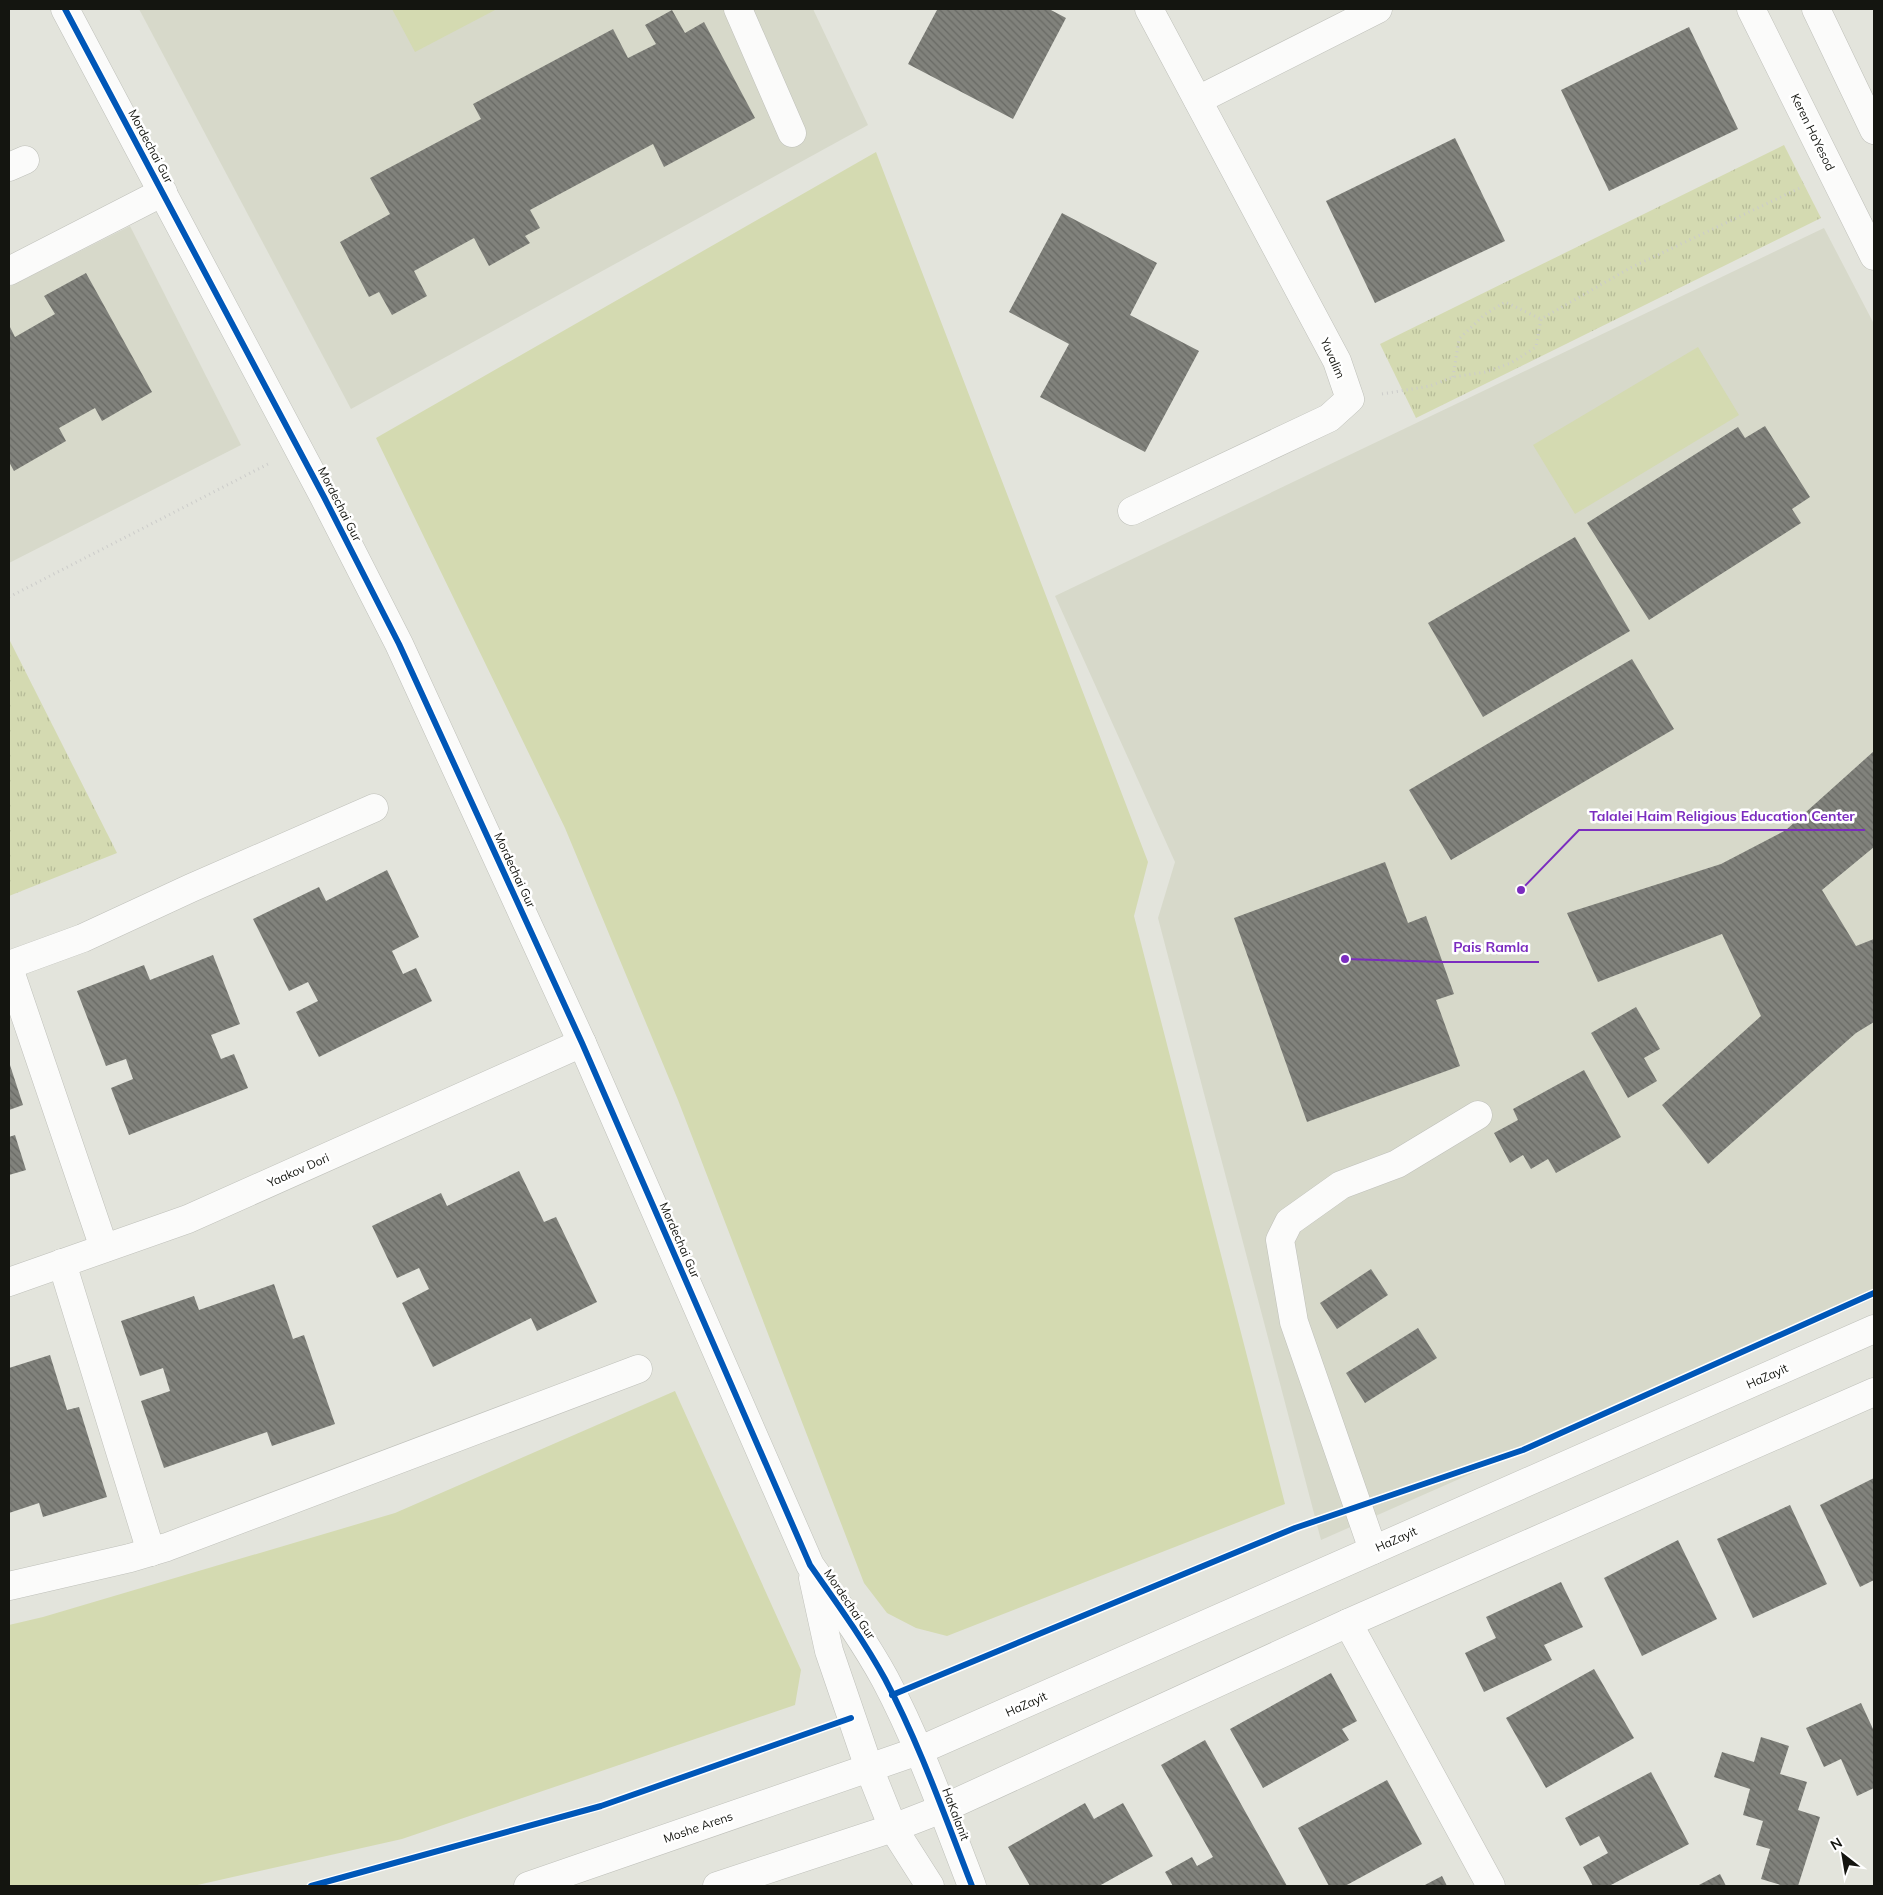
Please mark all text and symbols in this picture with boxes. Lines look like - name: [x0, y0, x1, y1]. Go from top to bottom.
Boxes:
- street label: Keren HaYesod: [1788, 91, 1838, 173]
- street label: Mordechai Gur: [125, 107, 177, 186]
- street label: Yuvalim: [1317, 334, 1349, 381]
- street label: Mordechai Gur: [315, 464, 365, 544]
- callout: Talalei Haim Religious Education Center: [1579, 801, 1865, 830]
- text: Talalei Haim Religious Education Center: [1589, 807, 1855, 825]
- street label: Mordechai Gur: [491, 830, 539, 911]
- callout: Pais Ramla: [1444, 933, 1539, 962]
- text: Pais Ramla: [1453, 938, 1529, 956]
- street label: Yaakov Dori: [264, 1150, 331, 1191]
- street label: Mordechai Gur: [657, 1200, 704, 1281]
- street label: HaZayit: [1744, 1360, 1790, 1392]
- street label: HaZayit: [1373, 1523, 1419, 1555]
- street label: Mordechai Gur: [821, 1566, 879, 1642]
- street label: HaZayit: [1003, 1688, 1049, 1720]
- street label: HaKalanit: [939, 1785, 973, 1843]
- street label: Moshe Arens: [661, 1808, 735, 1846]
- north arrow: [1818, 1830, 1868, 1880]
- text: N: [1827, 1833, 1845, 1854]

